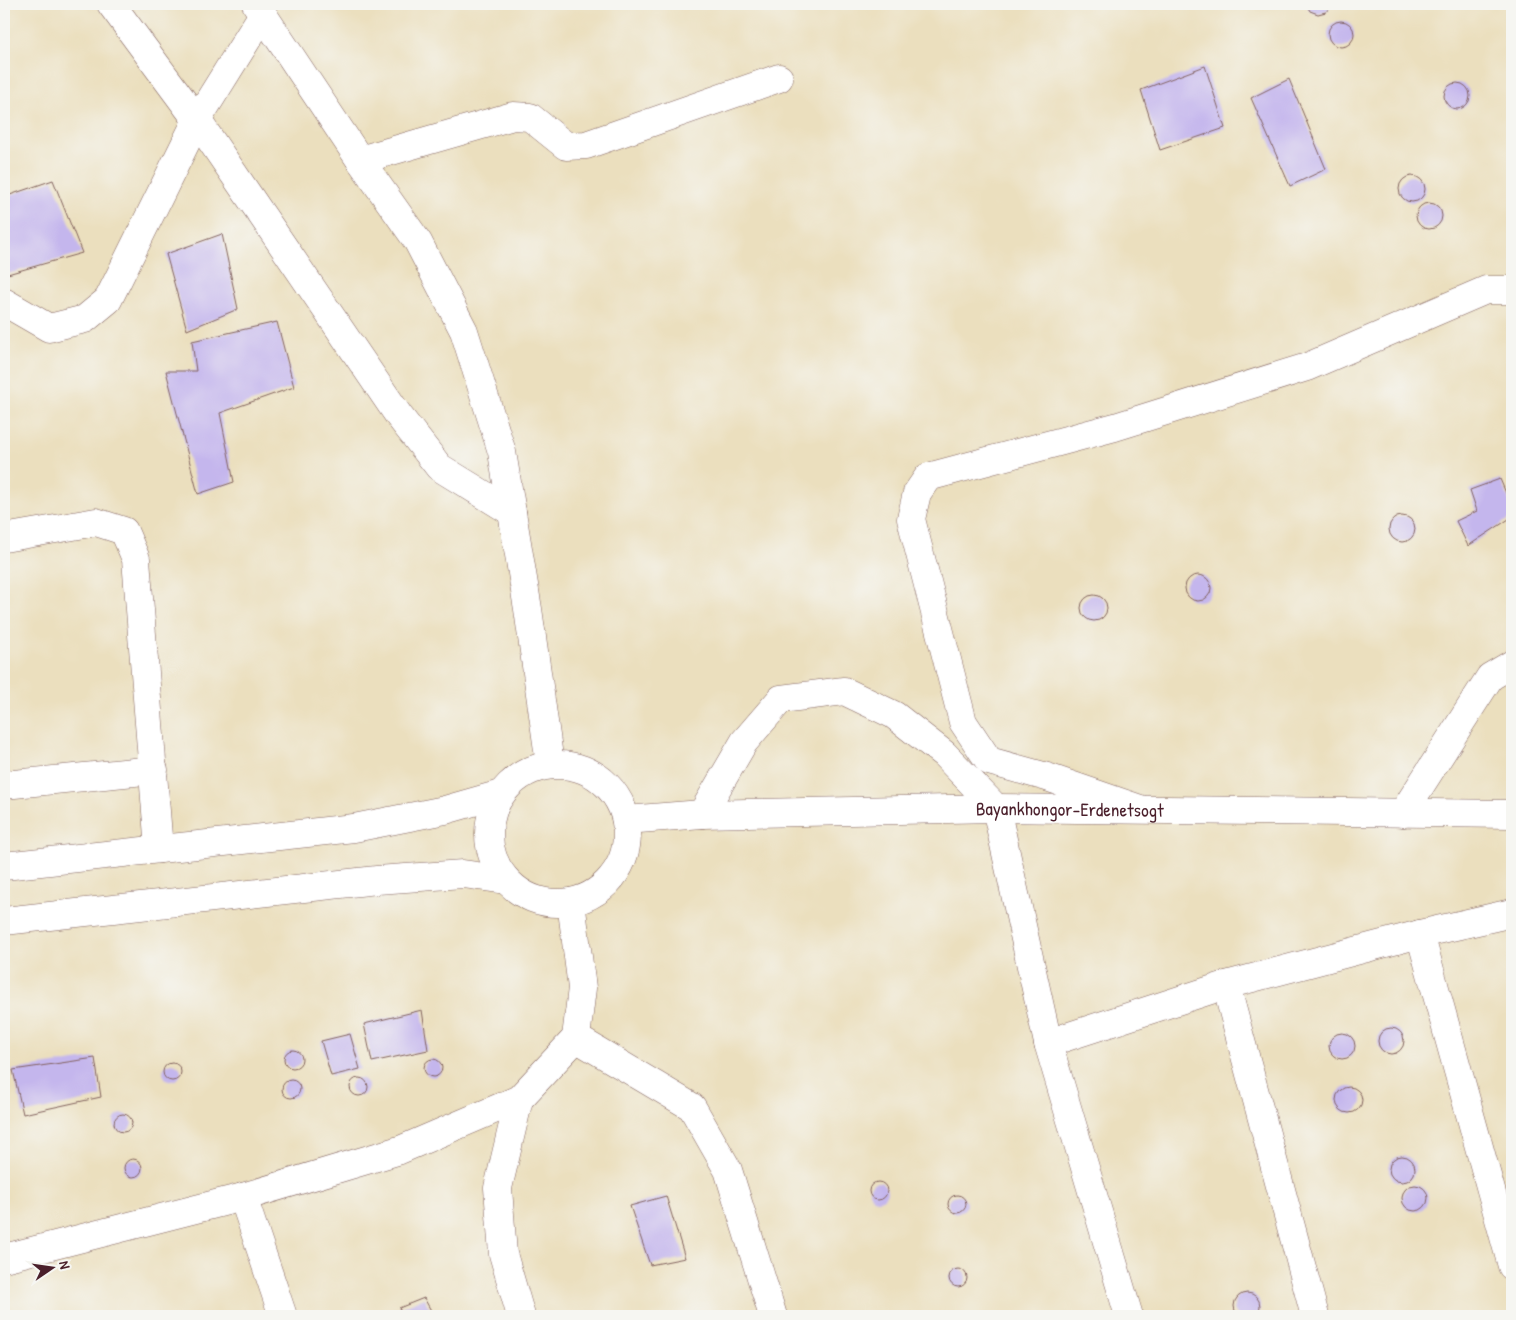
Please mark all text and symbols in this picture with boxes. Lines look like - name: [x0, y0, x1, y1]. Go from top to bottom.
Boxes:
- street label: Bayankhongor-Erdenetsogt: [975, 795, 1164, 823]
- north arrow: [28, 1242, 78, 1292]
- text: N: [55, 1259, 75, 1271]

